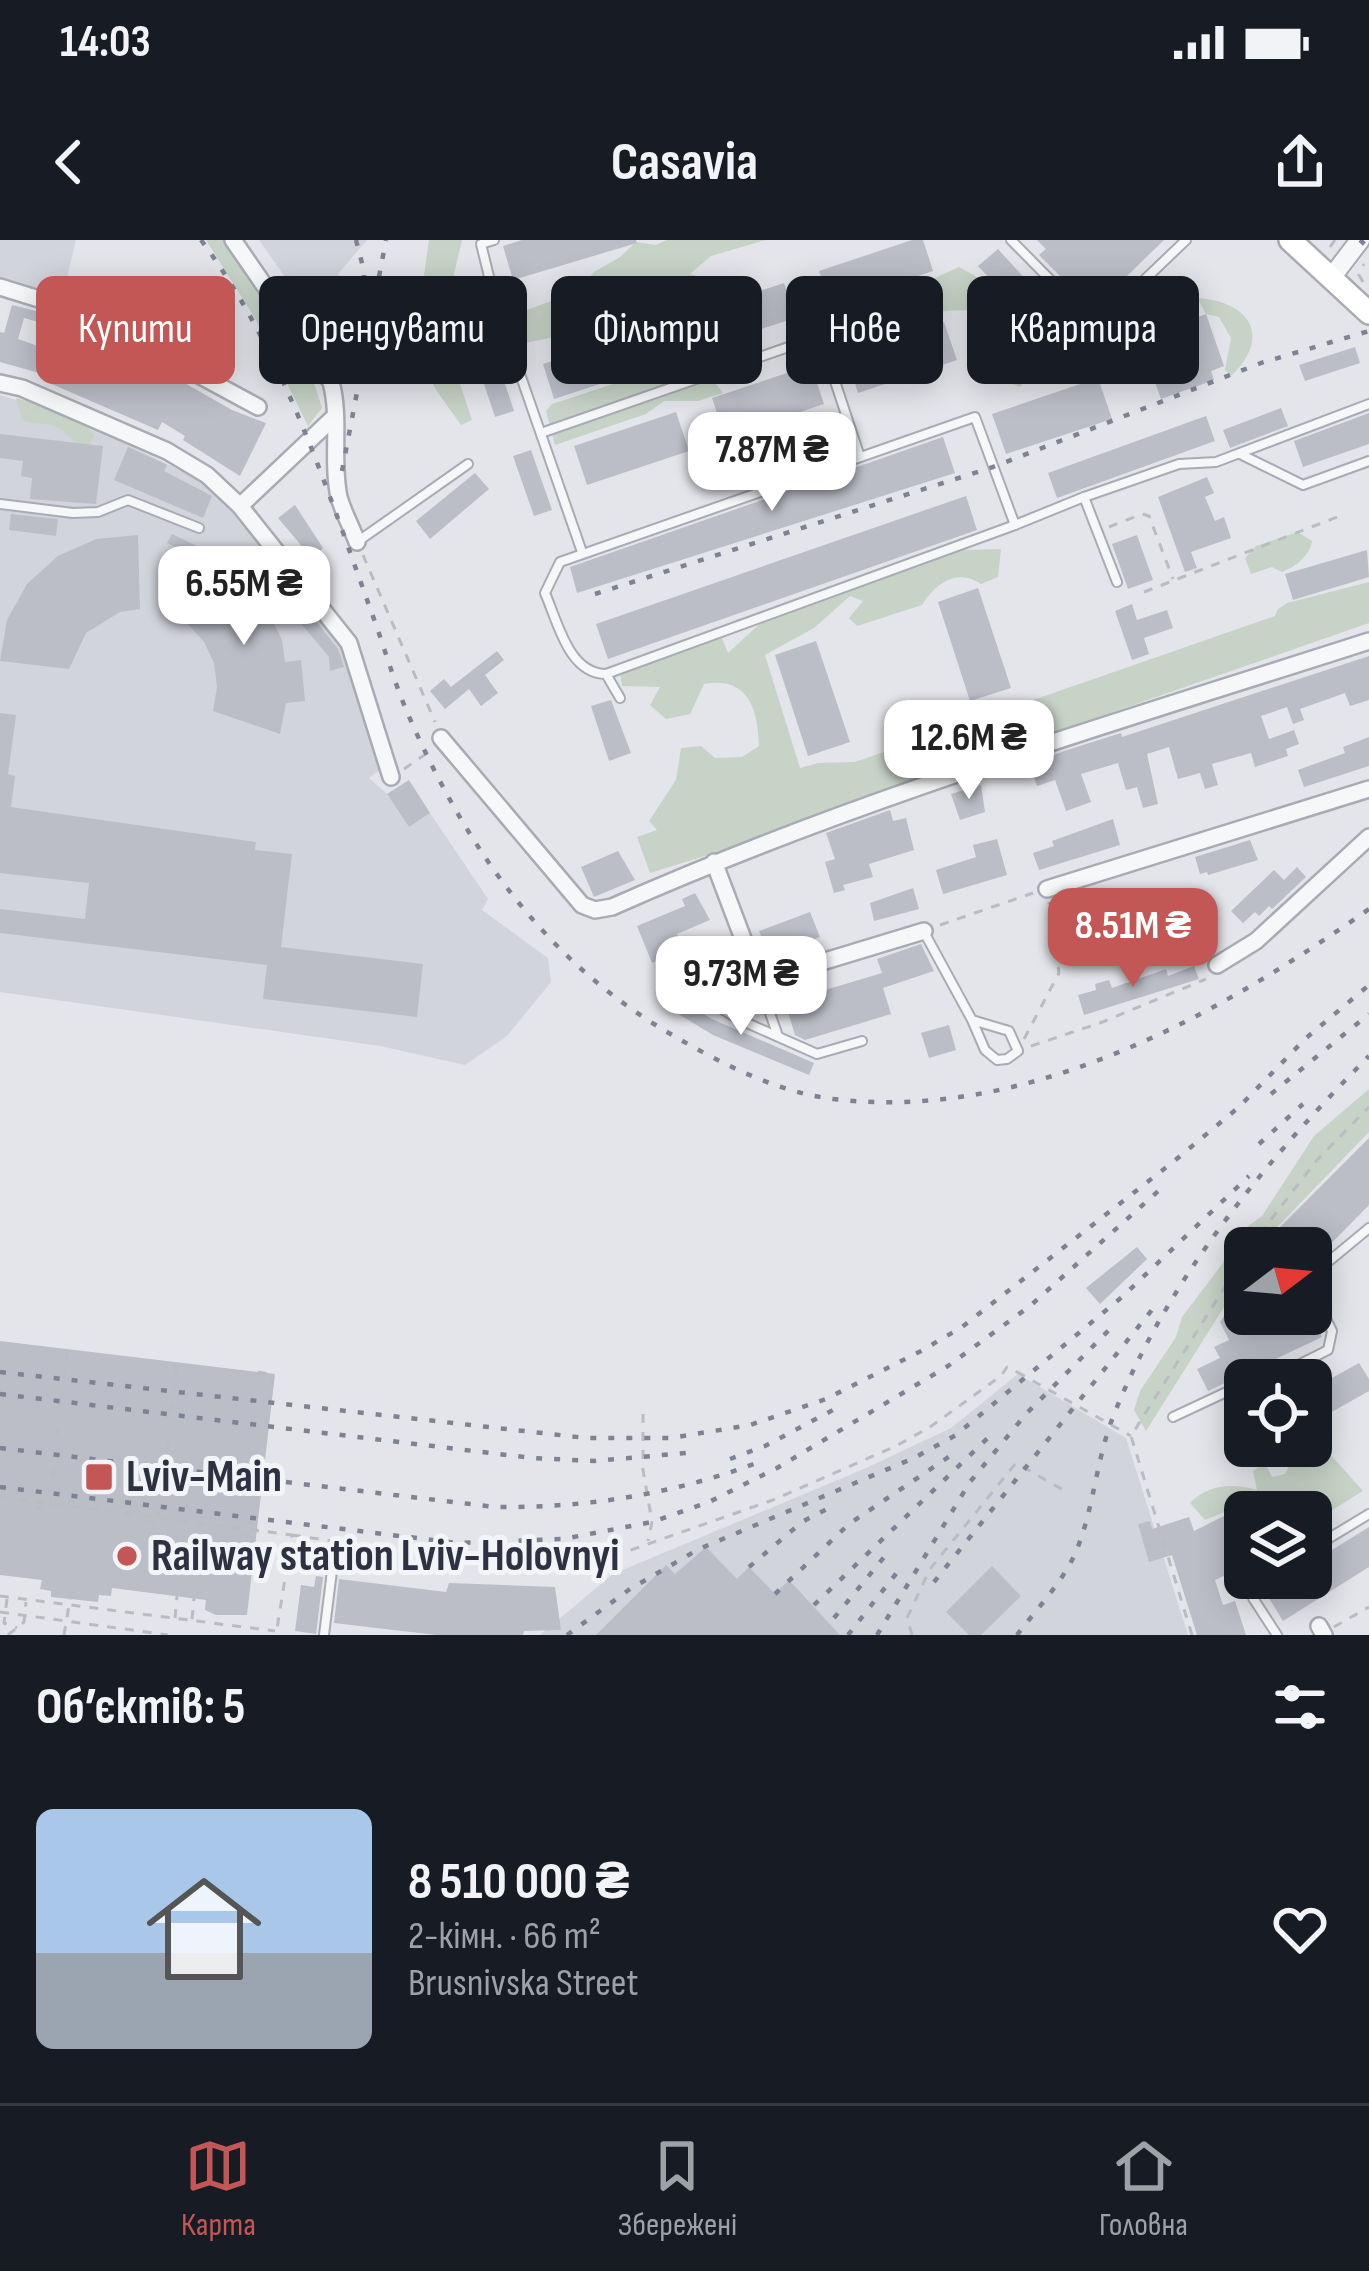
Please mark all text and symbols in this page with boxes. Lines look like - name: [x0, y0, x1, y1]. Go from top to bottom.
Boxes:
- text: 14:03: [60, 15, 151, 70]
- icon: back: [36, 129, 102, 195]
- icon: share: [1267, 129, 1333, 195]
- text: Casavia: [611, 130, 758, 195]
- chip: Купити: [36, 276, 235, 384]
- chip: Орендувати: [259, 276, 527, 384]
- chip: Фільтри: [551, 276, 762, 384]
- chip: Нове: [786, 276, 943, 384]
- chip: Квартира: [967, 276, 1199, 384]
- pin: 7.87M ₴: [661, 412, 883, 514]
- text: 7.87M ₴: [715, 427, 829, 474]
- pin: 6.55M ₴: [133, 546, 355, 648]
- text: 6.55M ₴: [185, 561, 303, 608]
- pin: 12.6M ₴: [858, 700, 1080, 802]
- text: 12.6M ₴: [911, 715, 1027, 762]
- pin: 8.51M ₴: [1022, 888, 1244, 990]
- text: 8.51M ₴: [1075, 903, 1191, 950]
- pin: 9.73M ₴: [630, 936, 852, 1038]
- text: 9.73M ₴: [683, 951, 799, 998]
- north arrow: [1224, 1227, 1332, 1335]
- map controls: [1224, 1227, 1332, 1599]
- button: locate: [1224, 1359, 1332, 1467]
- place label: Lviv-Main: [126, 1450, 282, 1505]
- marker: Lviv-Main: [83, 1461, 115, 1493]
- button: layers: [1224, 1491, 1332, 1599]
- place label: Railway station Lviv-Holovnyi: [151, 1529, 619, 1584]
- marker: Railway station Lviv-Holovnyi: [114, 1543, 140, 1569]
- icon: filters: [1267, 1674, 1333, 1740]
- text: Об’єктів: 5: [36, 1677, 245, 1738]
- text: 8 510 000 ₴: [408, 1852, 629, 1913]
- icon: home: [132, 1857, 276, 2001]
- icon: heart: [1267, 1896, 1333, 1962]
- text: 2-кімн. · 66 m²: [408, 1913, 601, 1960]
- text: Brusnivska Street: [408, 1960, 638, 2007]
- tab: Карта: [181, 2133, 256, 2245]
- tab: Збережені: [618, 2133, 737, 2245]
- tab: Головна: [1099, 2133, 1188, 2245]

